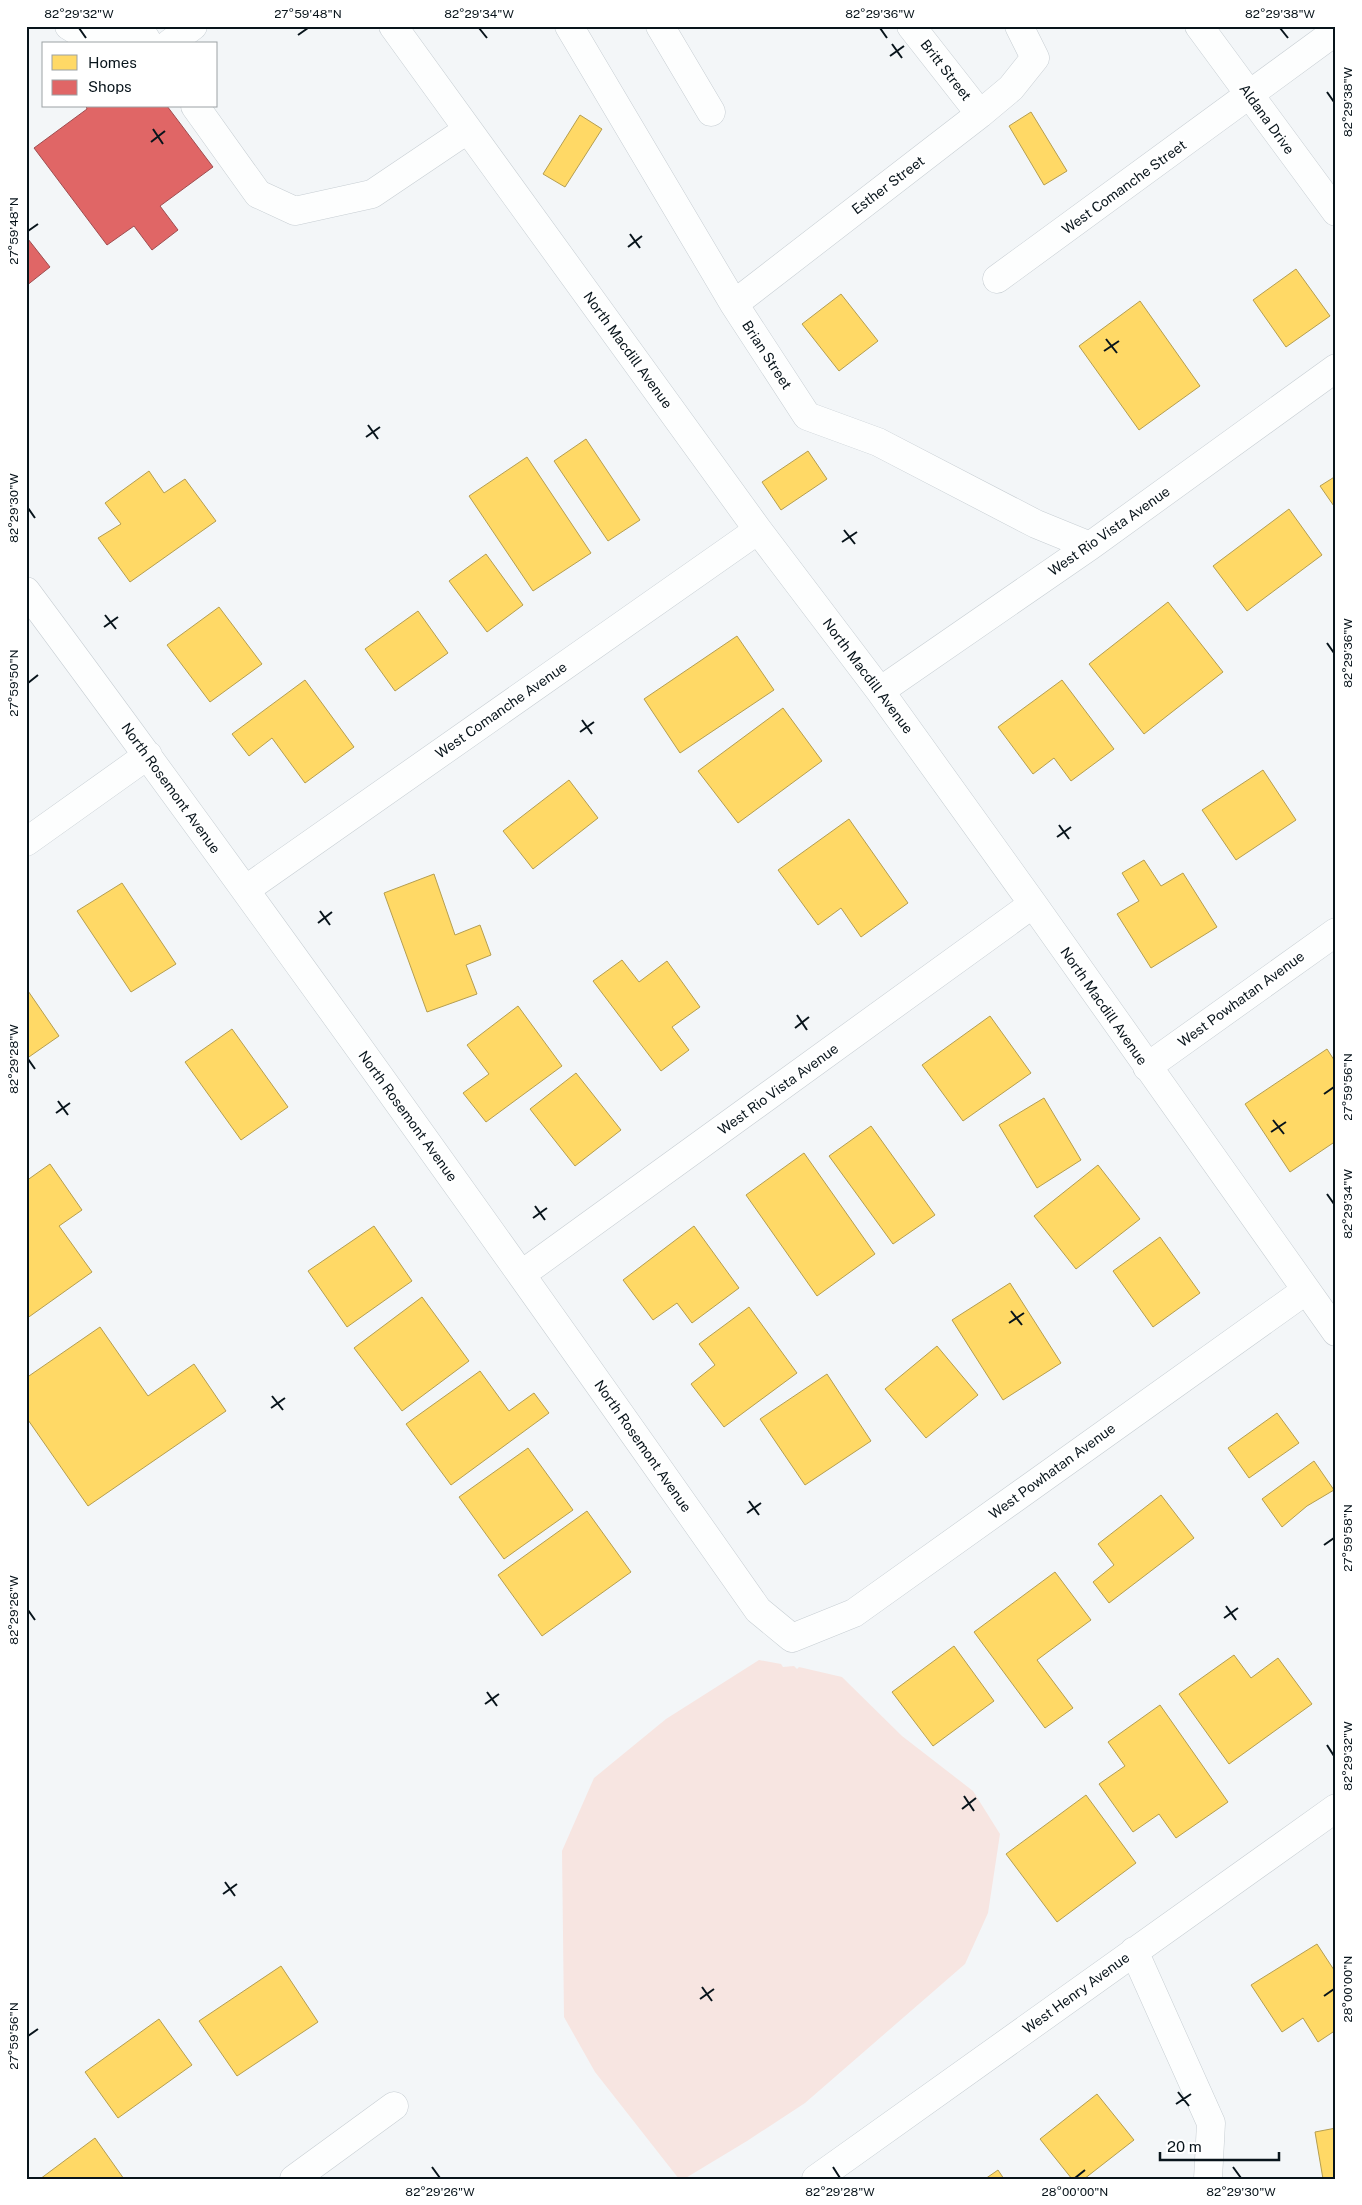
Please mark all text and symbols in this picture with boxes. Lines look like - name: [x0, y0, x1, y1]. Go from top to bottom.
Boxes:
- text: 82°29'32"W: [44, 7, 114, 21]
- text: 27°59'48"N: [274, 7, 342, 21]
- text: 82°29'34"W: [444, 7, 514, 21]
- text: 82°29'36"W: [845, 7, 915, 21]
- text: 82°29'38"W: [1245, 7, 1316, 21]
- street label: Britt Street: [917, 36, 975, 104]
- legend: [42, 42, 218, 108]
- text: Homes: [88, 54, 137, 71]
- text: 82°29'38"W: [1341, 66, 1355, 137]
- text: Shops: [88, 78, 132, 95]
- street label: Aldana Drive: [1236, 81, 1298, 157]
- street label: West Comanche Street: [1059, 137, 1189, 237]
- street label: Esther Street: [849, 153, 927, 217]
- text: 27°59'48"N: [7, 197, 21, 265]
- street label: North Macdill Avenue: [580, 289, 676, 411]
- street label: Brian Street: [739, 318, 795, 392]
- text: 82°29'30"W: [7, 473, 21, 543]
- street label: West Rio Vista Avenue: [1045, 483, 1173, 579]
- street label: North Macdill Avenue: [819, 615, 917, 737]
- text: 82°29'36"W: [1341, 618, 1355, 688]
- text: 27°59'50"N: [7, 649, 21, 717]
- street label: West Comanche Avenue: [432, 658, 570, 762]
- street label: North Rosemont Avenue: [118, 720, 224, 856]
- street label: North Macdill Avenue: [1057, 944, 1151, 1068]
- street label: West Powhatan Avenue: [1175, 948, 1307, 1050]
- text: 82°29'28"W: [7, 1024, 21, 1094]
- street label: West Rio Vista Avenue: [715, 1040, 841, 1138]
- street label: North Rosemont Avenue: [355, 1048, 461, 1184]
- text: 27°59'56"N: [1341, 1053, 1355, 1121]
- text: 82°29'34"W: [1341, 1169, 1355, 1239]
- street label: North Rosemont Avenue: [591, 1377, 695, 1515]
- street label: West Powhatan Avenue: [986, 1420, 1118, 1522]
- text: 27°59'58"N: [1341, 1504, 1355, 1572]
- text: 82°29'26"W: [7, 1575, 21, 1645]
- text: 82°29'32"W: [1341, 1721, 1355, 1791]
- street label: West Henry Avenue: [1020, 1949, 1132, 2037]
- text: 28°00'00"N: [1341, 1956, 1355, 2022]
- text: 27°59'56"N: [7, 2002, 21, 2070]
- scale bar: [1160, 2130, 1278, 2162]
- text: 20 m: [1167, 2138, 1202, 2155]
- text: 82°29'26"W: [405, 2185, 475, 2199]
- text: 82°29'28"W: [805, 2185, 875, 2199]
- text: 28°00'00"N: [1042, 2185, 1108, 2199]
- text: 82°29'30"W: [1206, 2185, 1276, 2199]

